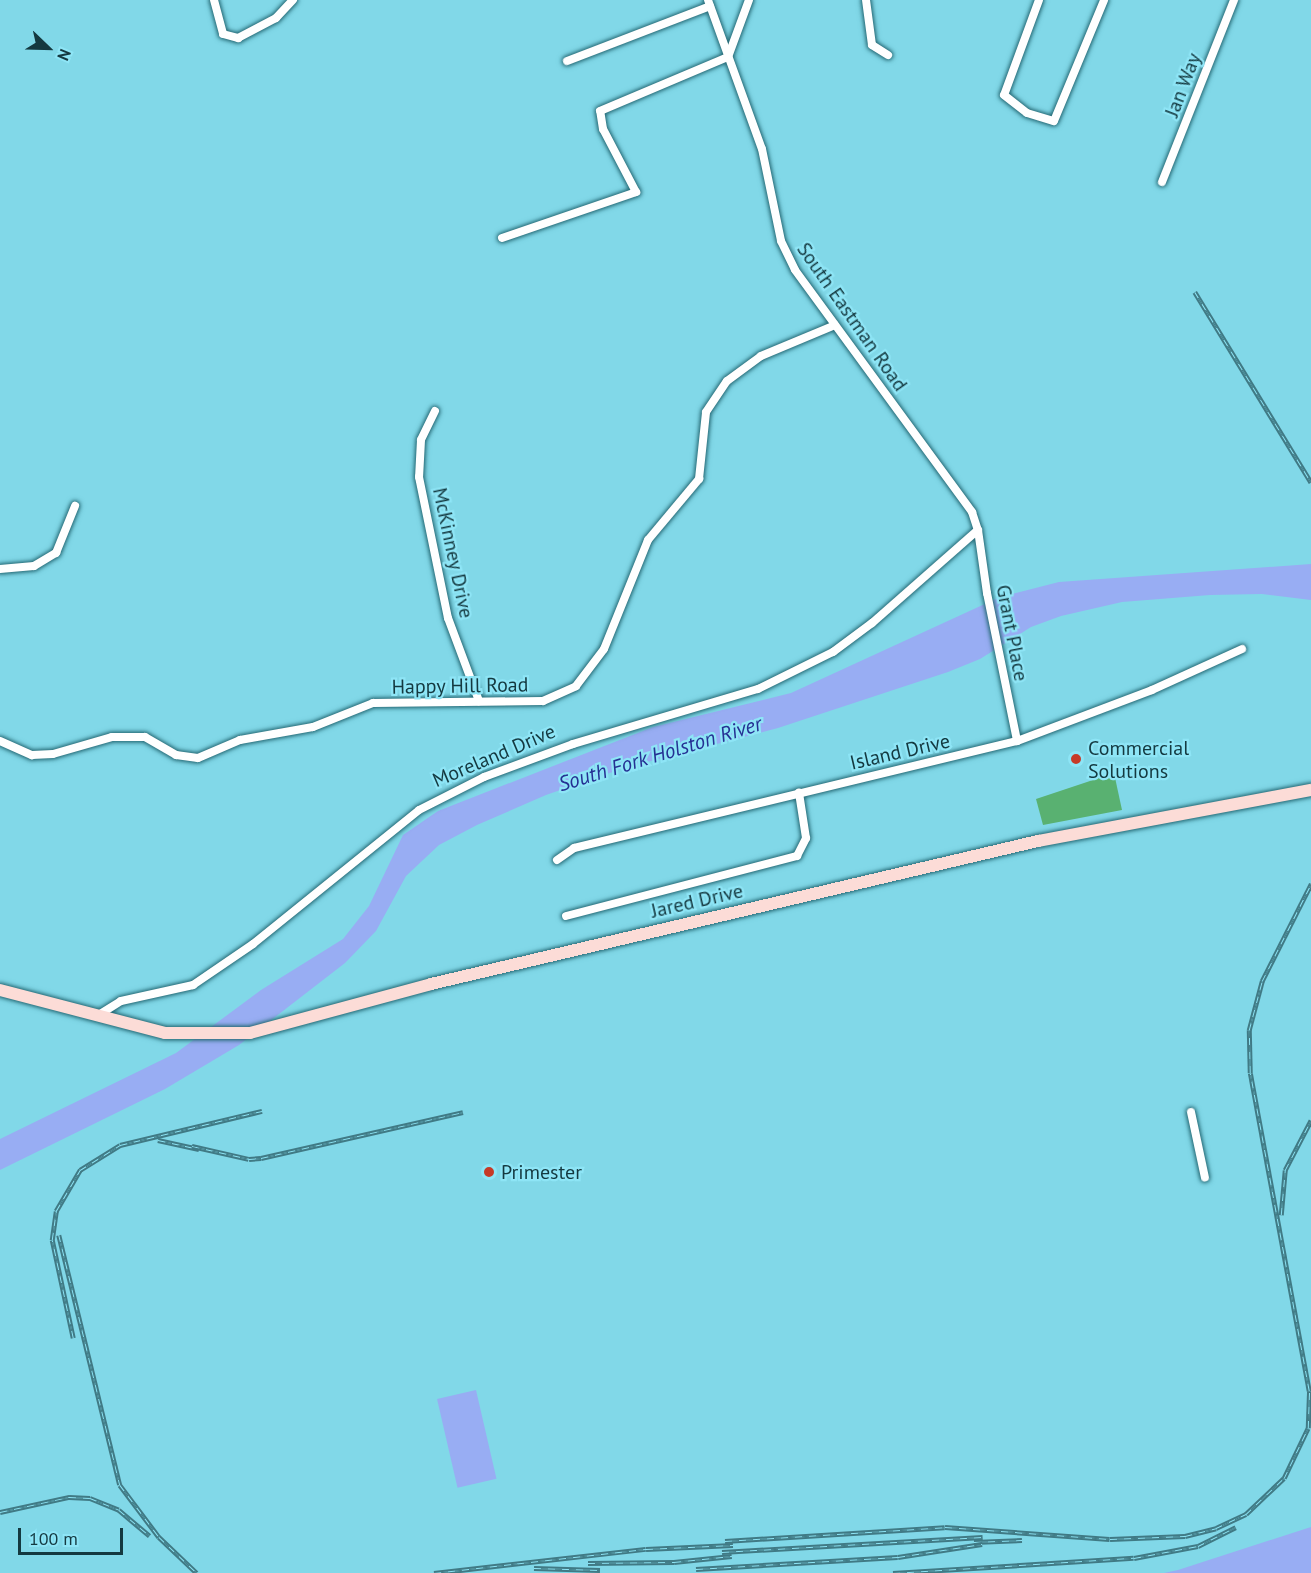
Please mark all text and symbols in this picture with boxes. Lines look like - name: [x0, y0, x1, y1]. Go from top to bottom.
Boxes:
- north arrow: [18, 18, 78, 78]
- text: N: [53, 46, 76, 64]
- street label: Jan Way: [1160, 49, 1206, 121]
- street label: South Eastman Road: [792, 238, 912, 396]
- street label: McKinney Drive: [427, 485, 479, 621]
- street label: Grant Place: [991, 583, 1033, 683]
- street label: Happy Hill Road: [391, 673, 529, 699]
- water label: South Fork Holston River: [555, 711, 765, 797]
- street label: Moreland Drive: [429, 719, 559, 793]
- street label: Island Drive: [848, 729, 952, 775]
- place label: Commercial Solutions: [1088, 736, 1189, 783]
- marker: Commercial Solutions: [1069, 752, 1083, 766]
- street label: Jared Drive: [649, 879, 745, 923]
- place label: Primester: [501, 1160, 582, 1184]
- marker: Primester: [482, 1165, 496, 1179]
- scale bar: [21, 1516, 126, 1554]
- text: 100 m: [29, 1527, 78, 1550]

